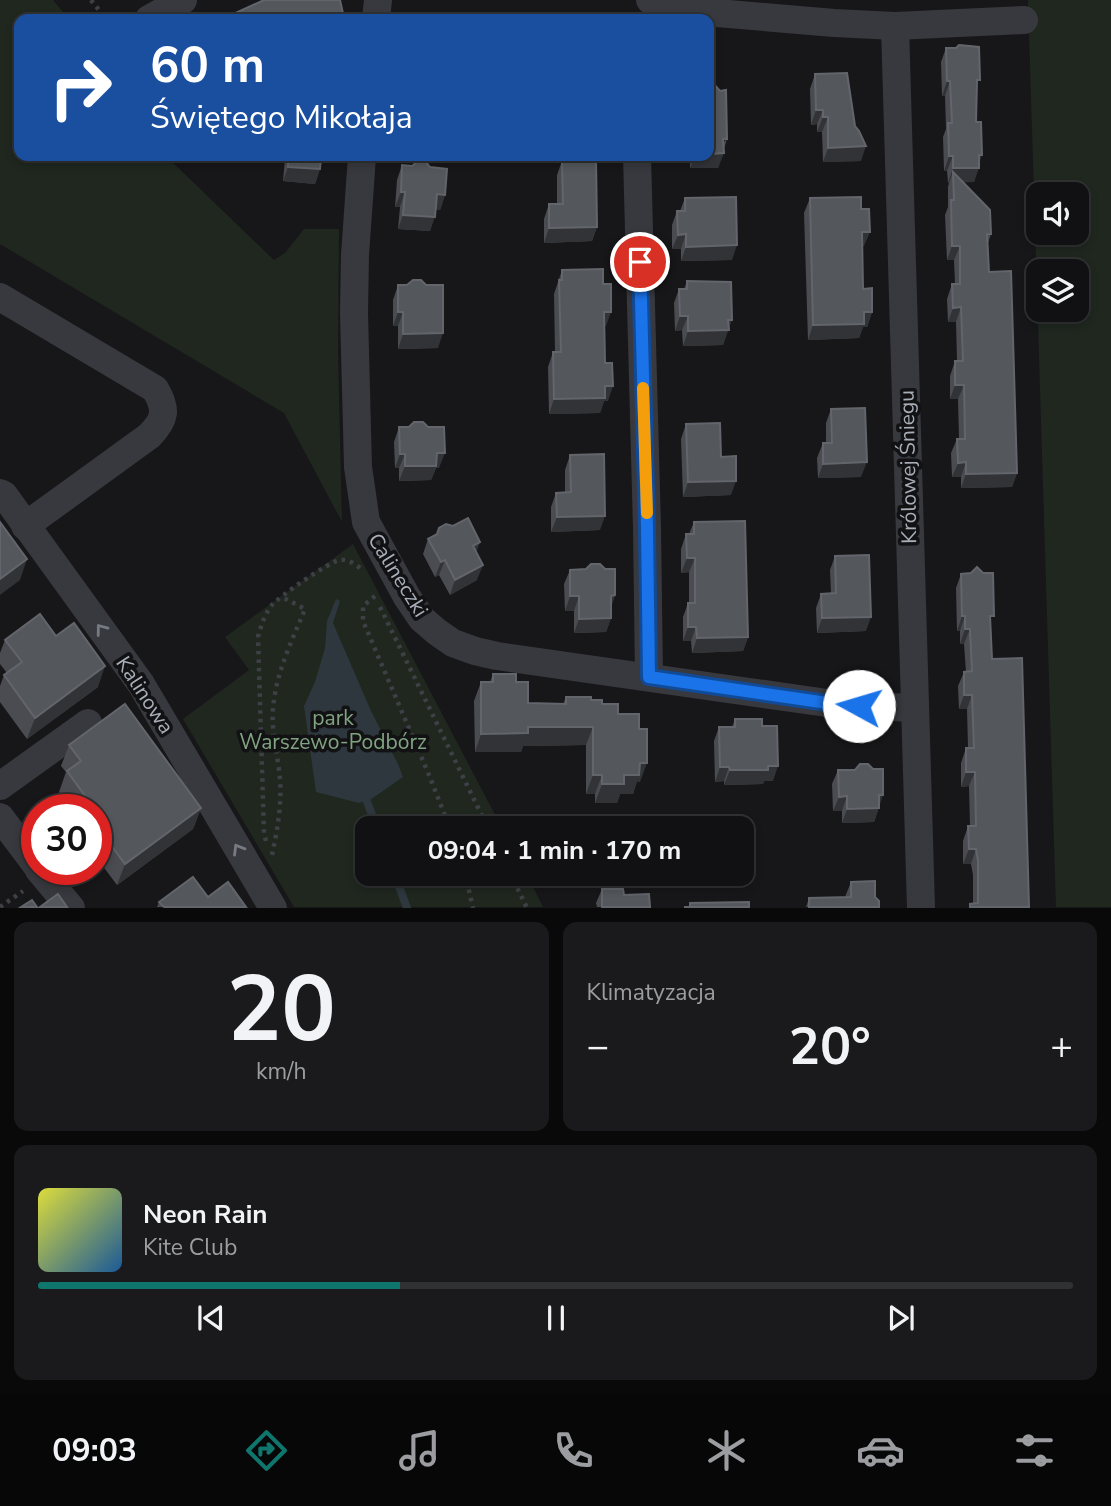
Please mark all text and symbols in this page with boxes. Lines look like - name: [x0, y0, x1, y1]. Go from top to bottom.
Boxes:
- text: 60 m: [150, 32, 265, 99]
- icon: right: [35, 42, 126, 133]
- text: Świętego Mikołaja: [150, 96, 413, 139]
- map controls: [1026, 182, 1089, 322]
- button: sound: [1026, 182, 1089, 245]
- pin: [610, 232, 670, 292]
- icon: arrive: [621, 243, 659, 281]
- button: layers: [1026, 259, 1089, 322]
- street label: Królowej Śniegu: [893, 390, 923, 544]
- street label: Calineczki: [361, 528, 435, 622]
- one-way arrow: [97, 625, 109, 637]
- street label: Kalinowa: [109, 651, 181, 739]
- position arrow: [822, 669, 896, 743]
- park label: park Warszewo-Podbórz: [239, 704, 427, 756]
- speed limit sign: 30: [21, 794, 112, 885]
- text: 09:04 · 1 min · 170 m: [428, 833, 681, 868]
- one-way arrow: [233, 843, 246, 856]
- text: 20: [227, 948, 336, 1072]
- text: Klimatyzacja: [587, 977, 716, 1008]
- text: 20°: [789, 1011, 871, 1082]
- text: −: [587, 1021, 609, 1072]
- text: +: [1050, 1021, 1073, 1072]
- text: km/h: [256, 1056, 307, 1087]
- text: Neon Rain: [143, 1197, 268, 1232]
- text: Kite Club: [143, 1232, 237, 1263]
- icon: previous: [192, 1299, 230, 1337]
- icon: pause: [537, 1299, 575, 1337]
- icon: next: [882, 1299, 920, 1337]
- icon: directions: [242, 1426, 291, 1475]
- icon: music: [395, 1426, 444, 1475]
- icon: phone: [549, 1426, 598, 1475]
- icon: climate: [702, 1426, 751, 1475]
- icon: car: [856, 1426, 905, 1475]
- icon: filters: [1010, 1426, 1059, 1475]
- text: 09:03: [52, 1429, 137, 1472]

